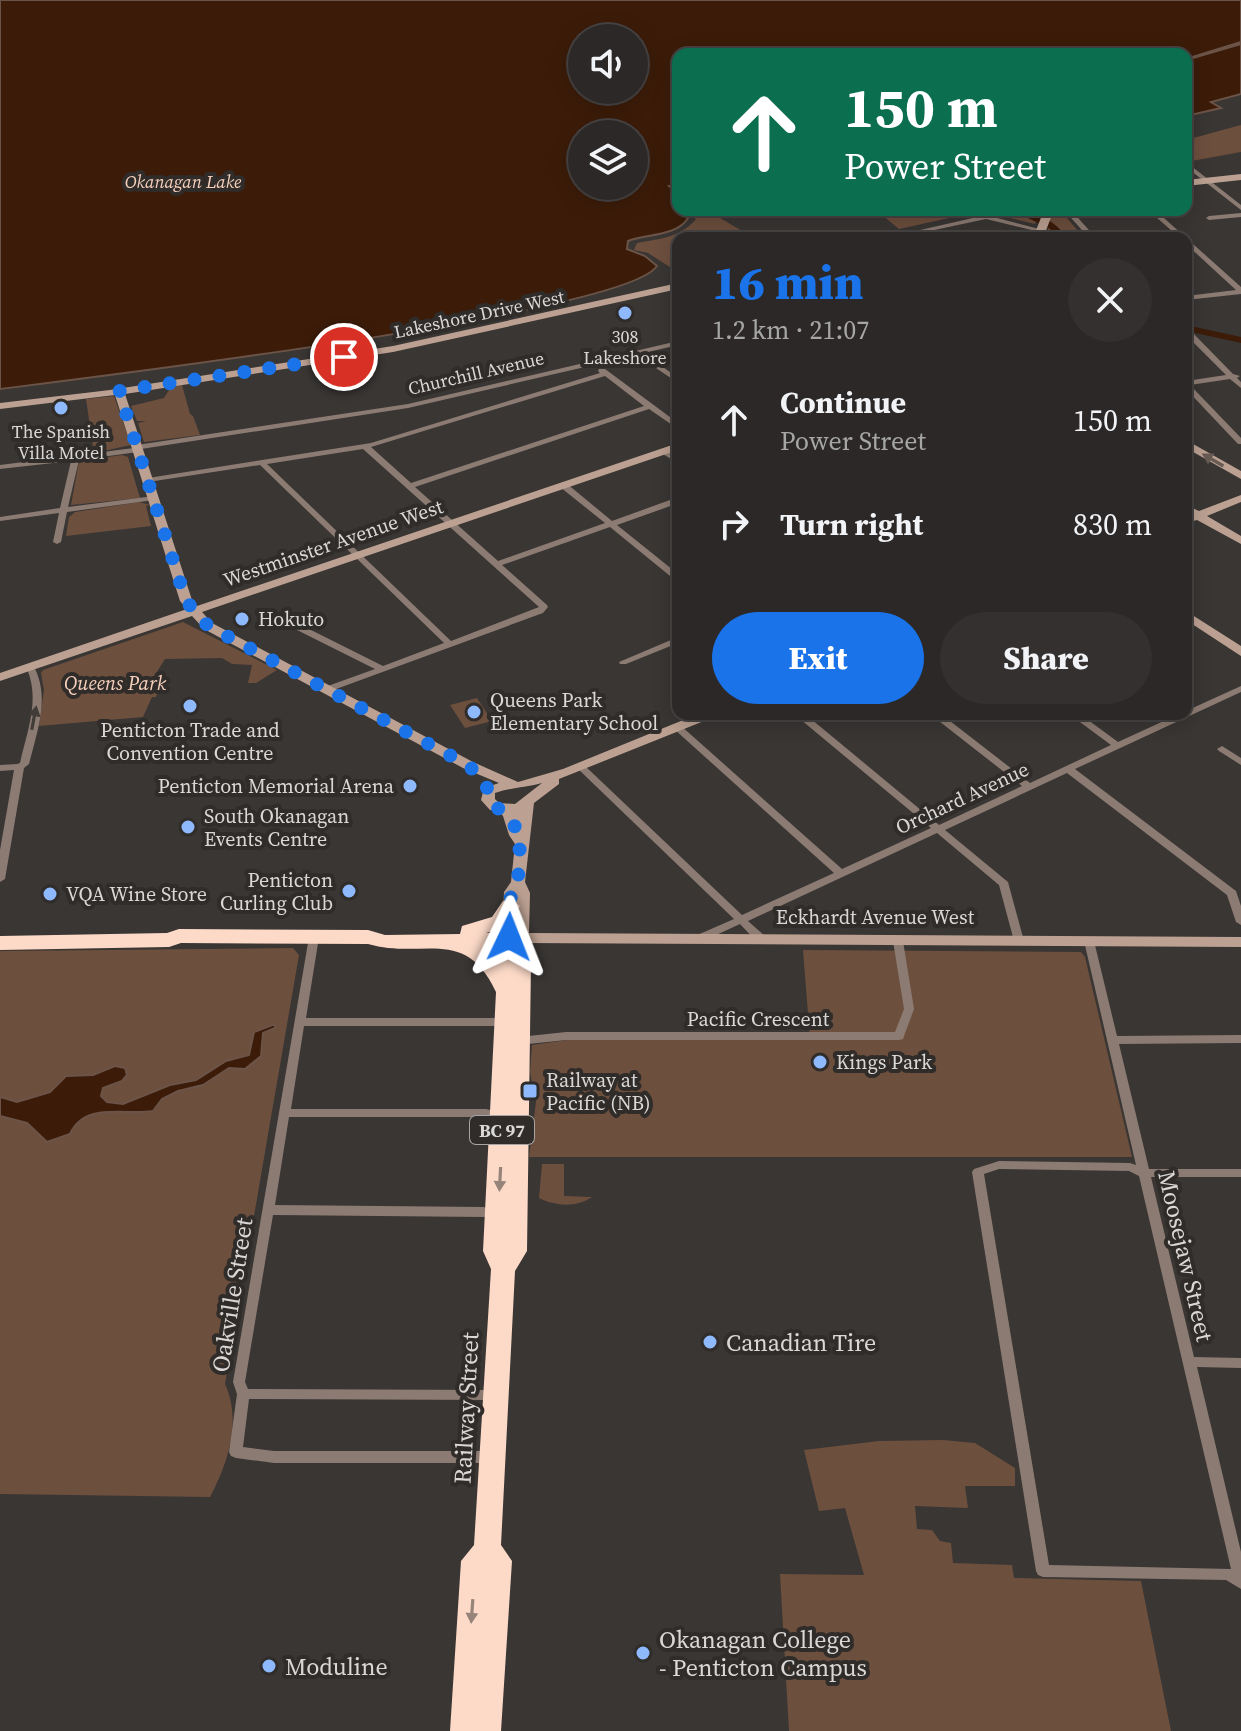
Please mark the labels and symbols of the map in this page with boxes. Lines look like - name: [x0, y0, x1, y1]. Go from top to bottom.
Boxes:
- water label: Okanagan Lake: [125, 169, 242, 194]
- street label: Lakeshore Drive West: [391, 284, 567, 344]
- marker: 308 Lakeshore: [616, 304, 634, 322]
- pin: [310, 323, 378, 391]
- place label: 308 Lakeshore: [583, 324, 667, 370]
- street label: Churchill Avenue: [406, 345, 546, 401]
- marker: The Spanish Villa Motel: [52, 399, 70, 417]
- place label: The Spanish Villa Motel: [12, 419, 110, 465]
- one-way arrow: [1202, 453, 1225, 467]
- street label: Westminster Avenue West: [219, 492, 447, 594]
- place label: Hokuto: [258, 605, 324, 633]
- marker: Hokuto: [233, 610, 251, 628]
- park label: Queens Park: [64, 669, 167, 697]
- place label: Queens Park Elementary School: [490, 686, 658, 737]
- marker: Penticton Trade and Convention Centre: [181, 697, 199, 715]
- marker: Queens Park Elementary School: [465, 703, 483, 721]
- one-way arrow: [28, 705, 41, 730]
- place label: Penticton Trade and Convention Centre: [100, 716, 280, 767]
- street label: Orchard Avenue: [891, 755, 1033, 841]
- place label: Penticton Memorial Arena: [158, 772, 395, 800]
- marker: Penticton Memorial Arena: [401, 777, 419, 795]
- place label: South Okanagan Events Centre: [204, 802, 349, 853]
- marker: South Okanagan Events Centre: [179, 818, 197, 836]
- place label: Penticton Curling Club: [220, 866, 333, 917]
- place label: VQA Wine Store: [66, 880, 207, 908]
- marker: Penticton Curling Club: [340, 882, 358, 900]
- marker: VQA Wine Store: [41, 885, 59, 903]
- position arrow: [467, 895, 551, 979]
- street label: Eckhardt Avenue West: [776, 903, 975, 931]
- street label: Pacific Crescent: [687, 1005, 830, 1033]
- place label: Kings Park: [836, 1048, 932, 1076]
- marker: Kings Park: [811, 1053, 829, 1071]
- place label: Railway at Pacific (NB): [546, 1066, 650, 1117]
- marker: Railway at Pacific (NB): [521, 1082, 539, 1100]
- road number: BC 97: [470, 1116, 534, 1144]
- one-way arrow: [493, 1167, 506, 1192]
- street label: Moosejaw Street: [1150, 1167, 1222, 1345]
- street label: Oakville Street: [204, 1215, 261, 1375]
- place label: Canadian Tire: [726, 1326, 876, 1359]
- street label: Railway Street: [446, 1331, 486, 1485]
- marker: Canadian Tire: [701, 1333, 719, 1351]
- one-way arrow: [465, 1599, 478, 1624]
- place label: Okanagan College - Penticton Campus: [659, 1623, 867, 1684]
- marker: Okanagan College - Penticton Campus: [634, 1644, 652, 1662]
- place label: Moduline: [285, 1650, 388, 1683]
- marker: Moduline: [260, 1657, 278, 1675]

